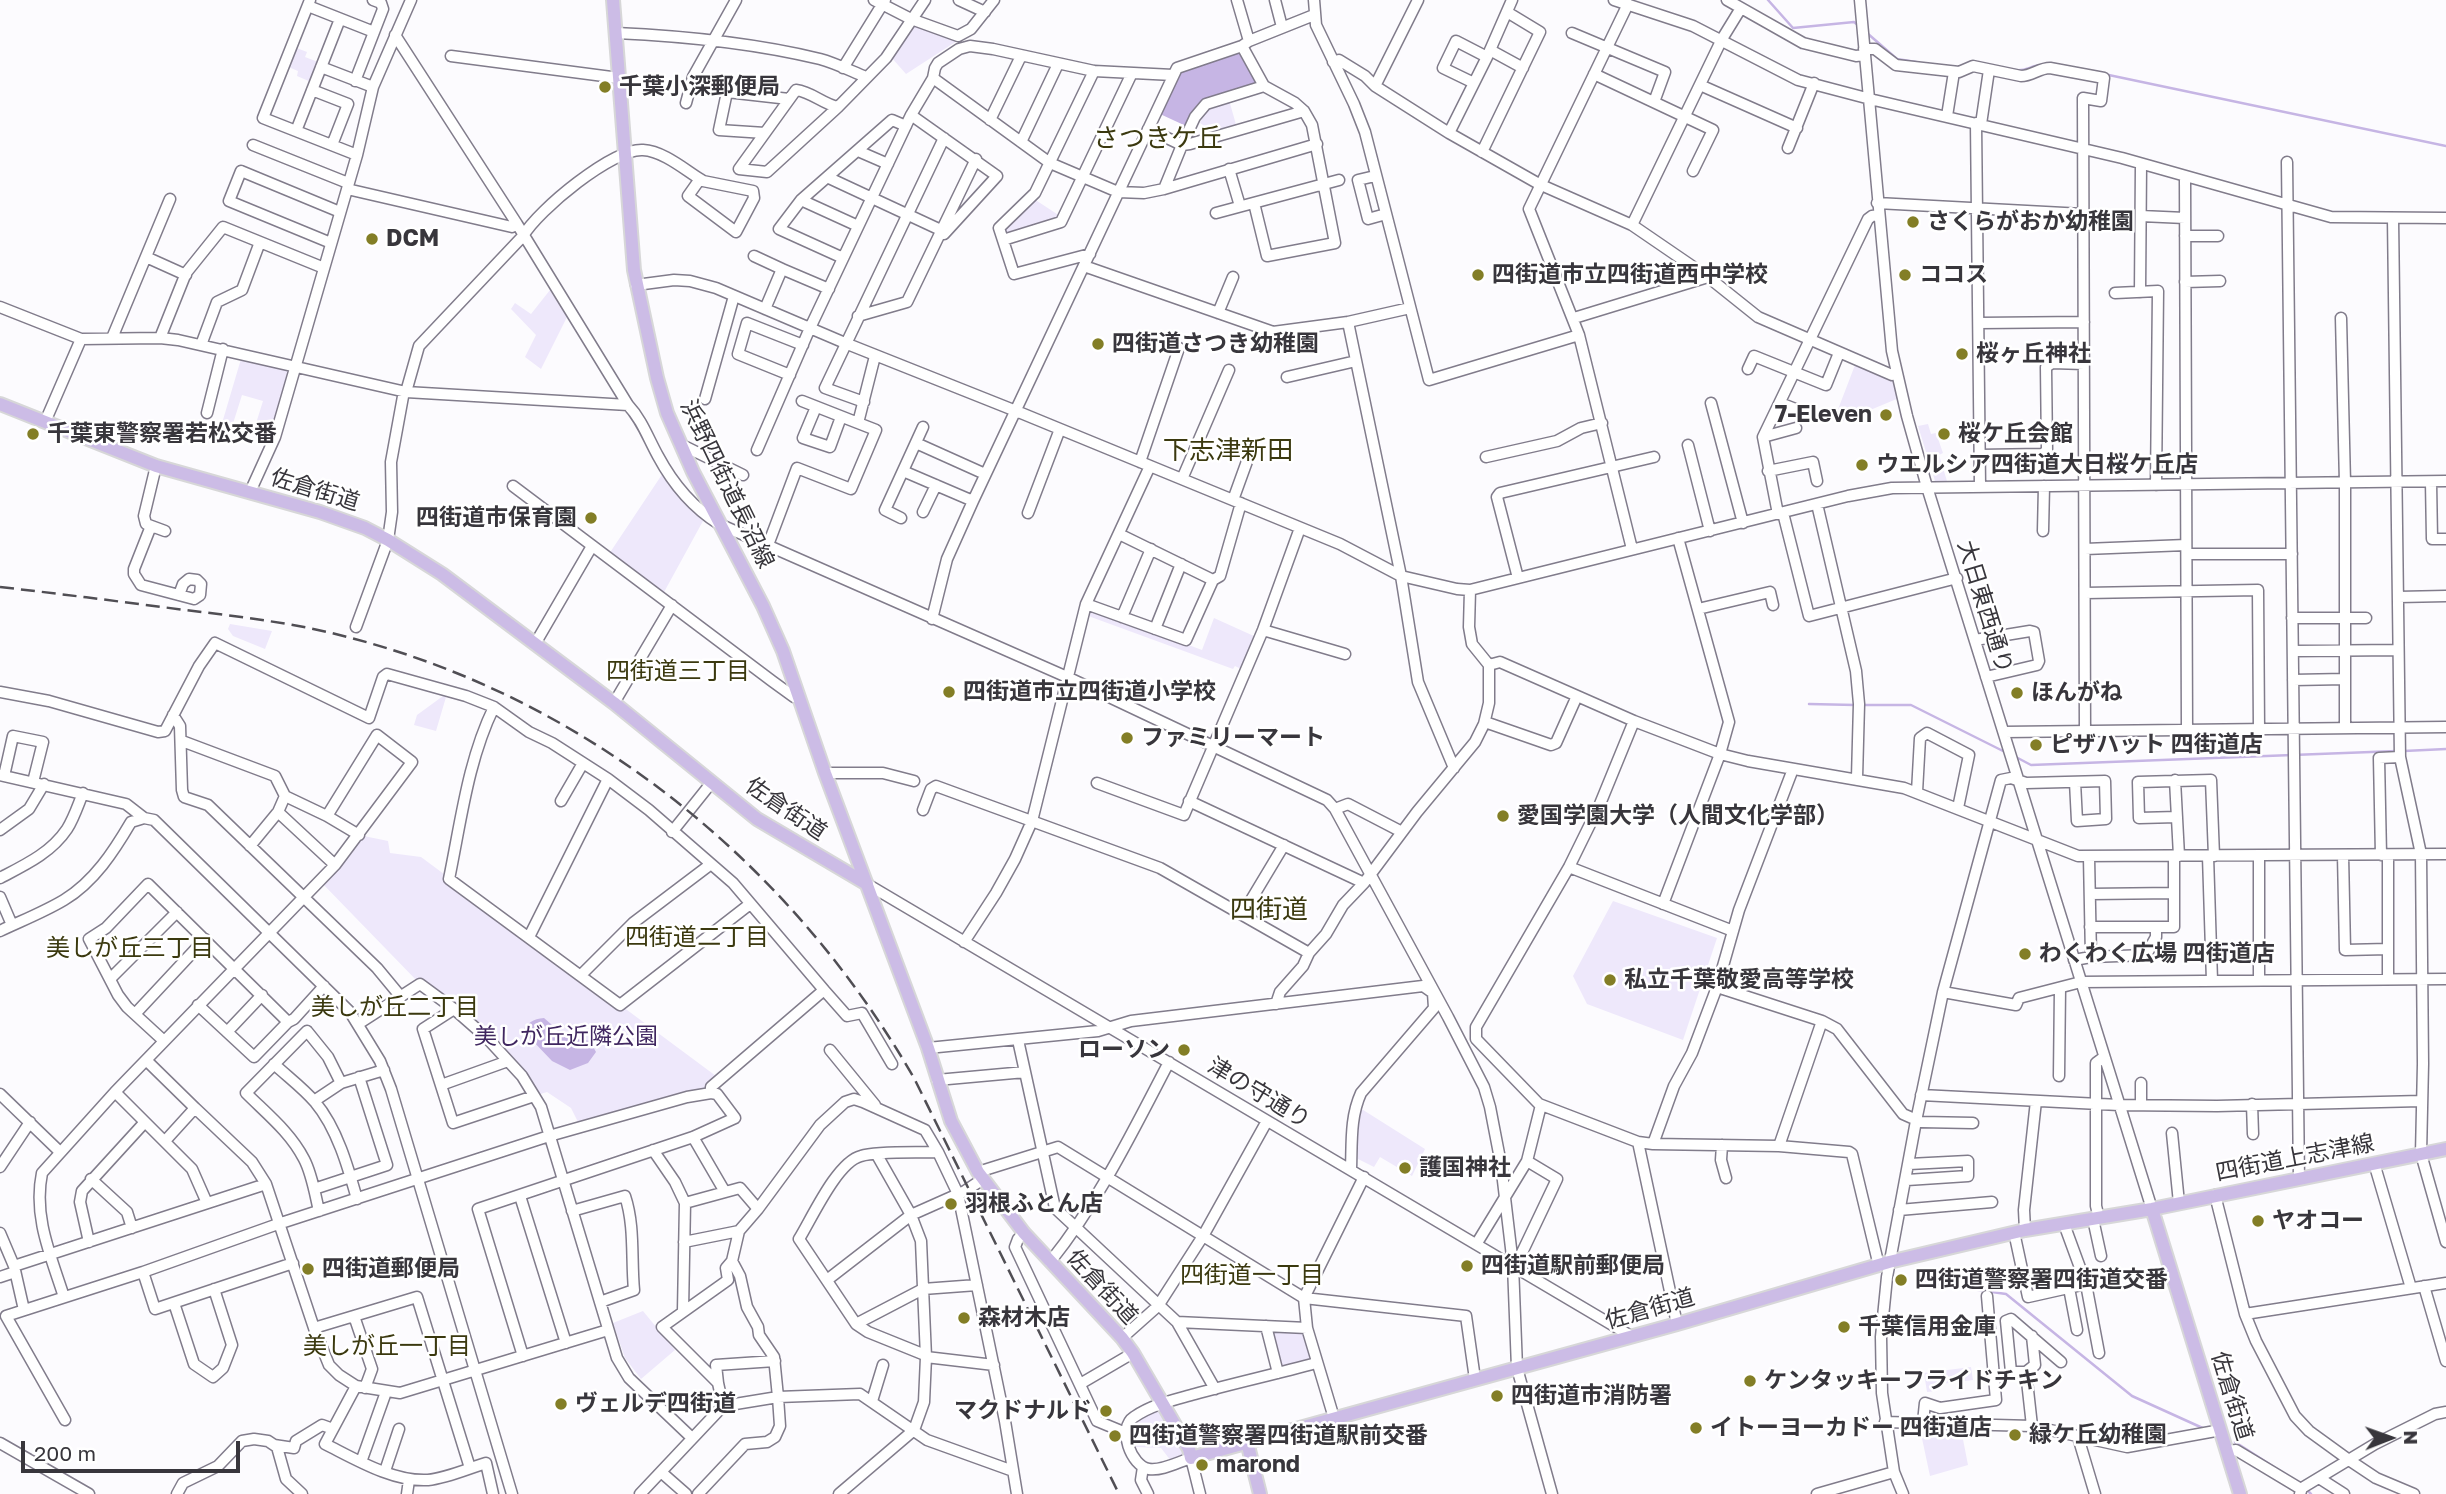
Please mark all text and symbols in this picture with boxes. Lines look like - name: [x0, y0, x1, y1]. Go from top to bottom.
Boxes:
- place label: 千葉小深郵便局: [619, 73, 780, 101]
- marker: 千葉小深郵便局: [597, 79, 613, 95]
- district label: さつきケ丘: [1093, 123, 1223, 155]
- place label: さくらがおか幼稚園: [1927, 208, 2134, 236]
- marker: さくらがおか幼稚園: [1905, 214, 1921, 230]
- place label: DCM: [386, 225, 439, 253]
- marker: DCM: [364, 231, 380, 247]
- place label: 四街道市立四街道西中学校: [1492, 261, 1768, 289]
- place label: ココス: [1919, 261, 1988, 289]
- marker: 四街道市立四街道西中学校: [1470, 267, 1486, 283]
- marker: ココス: [1897, 267, 1913, 283]
- place label: 四街道さつき幼稚園: [1112, 330, 1319, 358]
- marker: 四街道さつき幼稚園: [1090, 336, 1106, 352]
- place label: 桜ヶ丘神社: [1976, 340, 2091, 368]
- marker: 桜ヶ丘神社: [1954, 346, 1970, 362]
- street label: 浜野四街道長沼線: [674, 395, 780, 573]
- place label: 7-Eleven: [1775, 401, 1872, 429]
- marker: 7-Eleven: [1878, 407, 1894, 423]
- place label: 千葉東警察署若松交番: [47, 420, 277, 448]
- place label: 桜ケ丘会館: [1958, 420, 2073, 448]
- marker: 千葉東警察署若松交番: [25, 426, 41, 442]
- marker: 桜ケ丘会館: [1936, 426, 1952, 442]
- district label: 下志津新田: [1163, 435, 1293, 467]
- place label: ウエルシア四街道大日桜ケ丘店: [1876, 451, 2198, 479]
- marker: ウエルシア四街道大日桜ケ丘店: [1854, 457, 1870, 473]
- street label: 佐倉街道: [267, 463, 363, 517]
- place label: 四街道市保育園: [416, 504, 577, 532]
- marker: 四街道市保育園: [583, 510, 599, 526]
- street label: 大日東西通り: [1952, 537, 2018, 677]
- district label: 四街道三丁目: [606, 657, 750, 685]
- place label: 四街道市立四街道小学校: [963, 678, 1216, 706]
- place label: ほんがね: [2031, 679, 2123, 707]
- marker: 四街道市立四街道小学校: [941, 684, 957, 700]
- marker: ほんがね: [2009, 685, 2025, 701]
- place label: ファミリーマート: [1141, 724, 1325, 752]
- marker: ファミリーマート: [1119, 730, 1135, 746]
- place label: ピザハット 四街道店: [2050, 731, 2263, 759]
- marker: ピザハット 四街道店: [2028, 737, 2044, 753]
- street label: 佐倉街道: [740, 772, 832, 846]
- place label: 愛国学園大学（人間文化学部）: [1517, 802, 1839, 830]
- marker: 愛国学園大学（人間文化学部）: [1495, 808, 1511, 824]
- district label: 四街道: [1230, 894, 1308, 926]
- district label: 四街道二丁目: [625, 923, 769, 951]
- district label: 美しが丘三丁目: [46, 934, 214, 962]
- place label: わくわく広場 四街道店: [2039, 940, 2275, 968]
- marker: わくわく広場 四街道店: [2017, 946, 2033, 962]
- place label: 私立千葉敬愛高等学校: [1624, 966, 1854, 994]
- marker: 私立千葉敬愛高等学校: [1602, 972, 1618, 988]
- district label: 美しが丘二丁目: [311, 993, 479, 1021]
- park label: 美しが丘近隣公園: [474, 1023, 658, 1051]
- place label: ローソン: [1078, 1036, 1170, 1064]
- marker: ローソン: [1176, 1042, 1192, 1058]
- street label: 津の守通り: [1203, 1052, 1315, 1134]
- street label: 四街道上志津線: [2213, 1129, 2377, 1187]
- place label: 護国神社: [1419, 1154, 1511, 1182]
- marker: 護国神社: [1397, 1160, 1413, 1176]
- place label: 羽根ふとん店: [965, 1190, 1103, 1218]
- marker: 羽根ふとん店: [943, 1196, 959, 1212]
- place label: ヤオコー: [2272, 1207, 2364, 1235]
- marker: ヤオコー: [2250, 1213, 2266, 1229]
- street label: 佐倉街道: [1061, 1244, 1143, 1330]
- place label: 四街道駅前郵便局: [1481, 1252, 1665, 1280]
- place label: 四街道郵便局: [322, 1255, 460, 1283]
- marker: 四街道駅前郵便局: [1459, 1258, 1475, 1274]
- marker: 四街道郵便局: [300, 1261, 316, 1277]
- district label: 四街道一丁目: [1180, 1261, 1324, 1289]
- place label: 四街道警察署四街道交番: [1915, 1266, 2168, 1294]
- marker: 四街道警察署四街道交番: [1893, 1272, 1909, 1288]
- street label: 佐倉街道: [1602, 1283, 1698, 1335]
- place label: 森材木店: [978, 1304, 1070, 1332]
- marker: 森材木店: [956, 1310, 972, 1326]
- place label: 千葉信用金庫: [1858, 1313, 1996, 1341]
- marker: 千葉信用金庫: [1836, 1319, 1852, 1335]
- district label: 美しが丘一丁目: [303, 1332, 471, 1360]
- street label: 佐倉街道: [2205, 1348, 2259, 1444]
- place label: ケンタッキーフライドチキン: [1764, 1367, 2063, 1395]
- marker: ケンタッキーフライドチキン: [1742, 1373, 1758, 1389]
- place label: 四街道市消防署: [1511, 1382, 1672, 1410]
- marker: 四街道市消防署: [1489, 1388, 1505, 1404]
- place label: ヴェルデ四街道: [575, 1390, 736, 1418]
- marker: ヴェルデ四街道: [553, 1396, 569, 1412]
- place label: マクドナルド: [954, 1397, 1092, 1425]
- marker: マクドナルド: [1098, 1403, 1114, 1419]
- north arrow: [2355, 1403, 2425, 1473]
- place label: イトーヨーカドー 四街道店: [1710, 1414, 1992, 1442]
- marker: イトーヨーカドー 四街道店: [1688, 1420, 1704, 1436]
- place label: 緑ケ丘幼稚園: [2029, 1421, 2167, 1449]
- place label: 四街道警察署四街道駅前交番: [1129, 1422, 1428, 1450]
- marker: 緑ケ丘幼稚園: [2007, 1427, 2023, 1443]
- scale bar: [24, 1428, 243, 1472]
- marker: 四街道警察署四街道駅前交番: [1107, 1428, 1123, 1444]
- text: N: [2400, 1430, 2423, 1445]
- text: 200 m: [34, 1440, 96, 1466]
- place label: marond: [1216, 1451, 1300, 1479]
- marker: marond: [1194, 1457, 1210, 1473]

